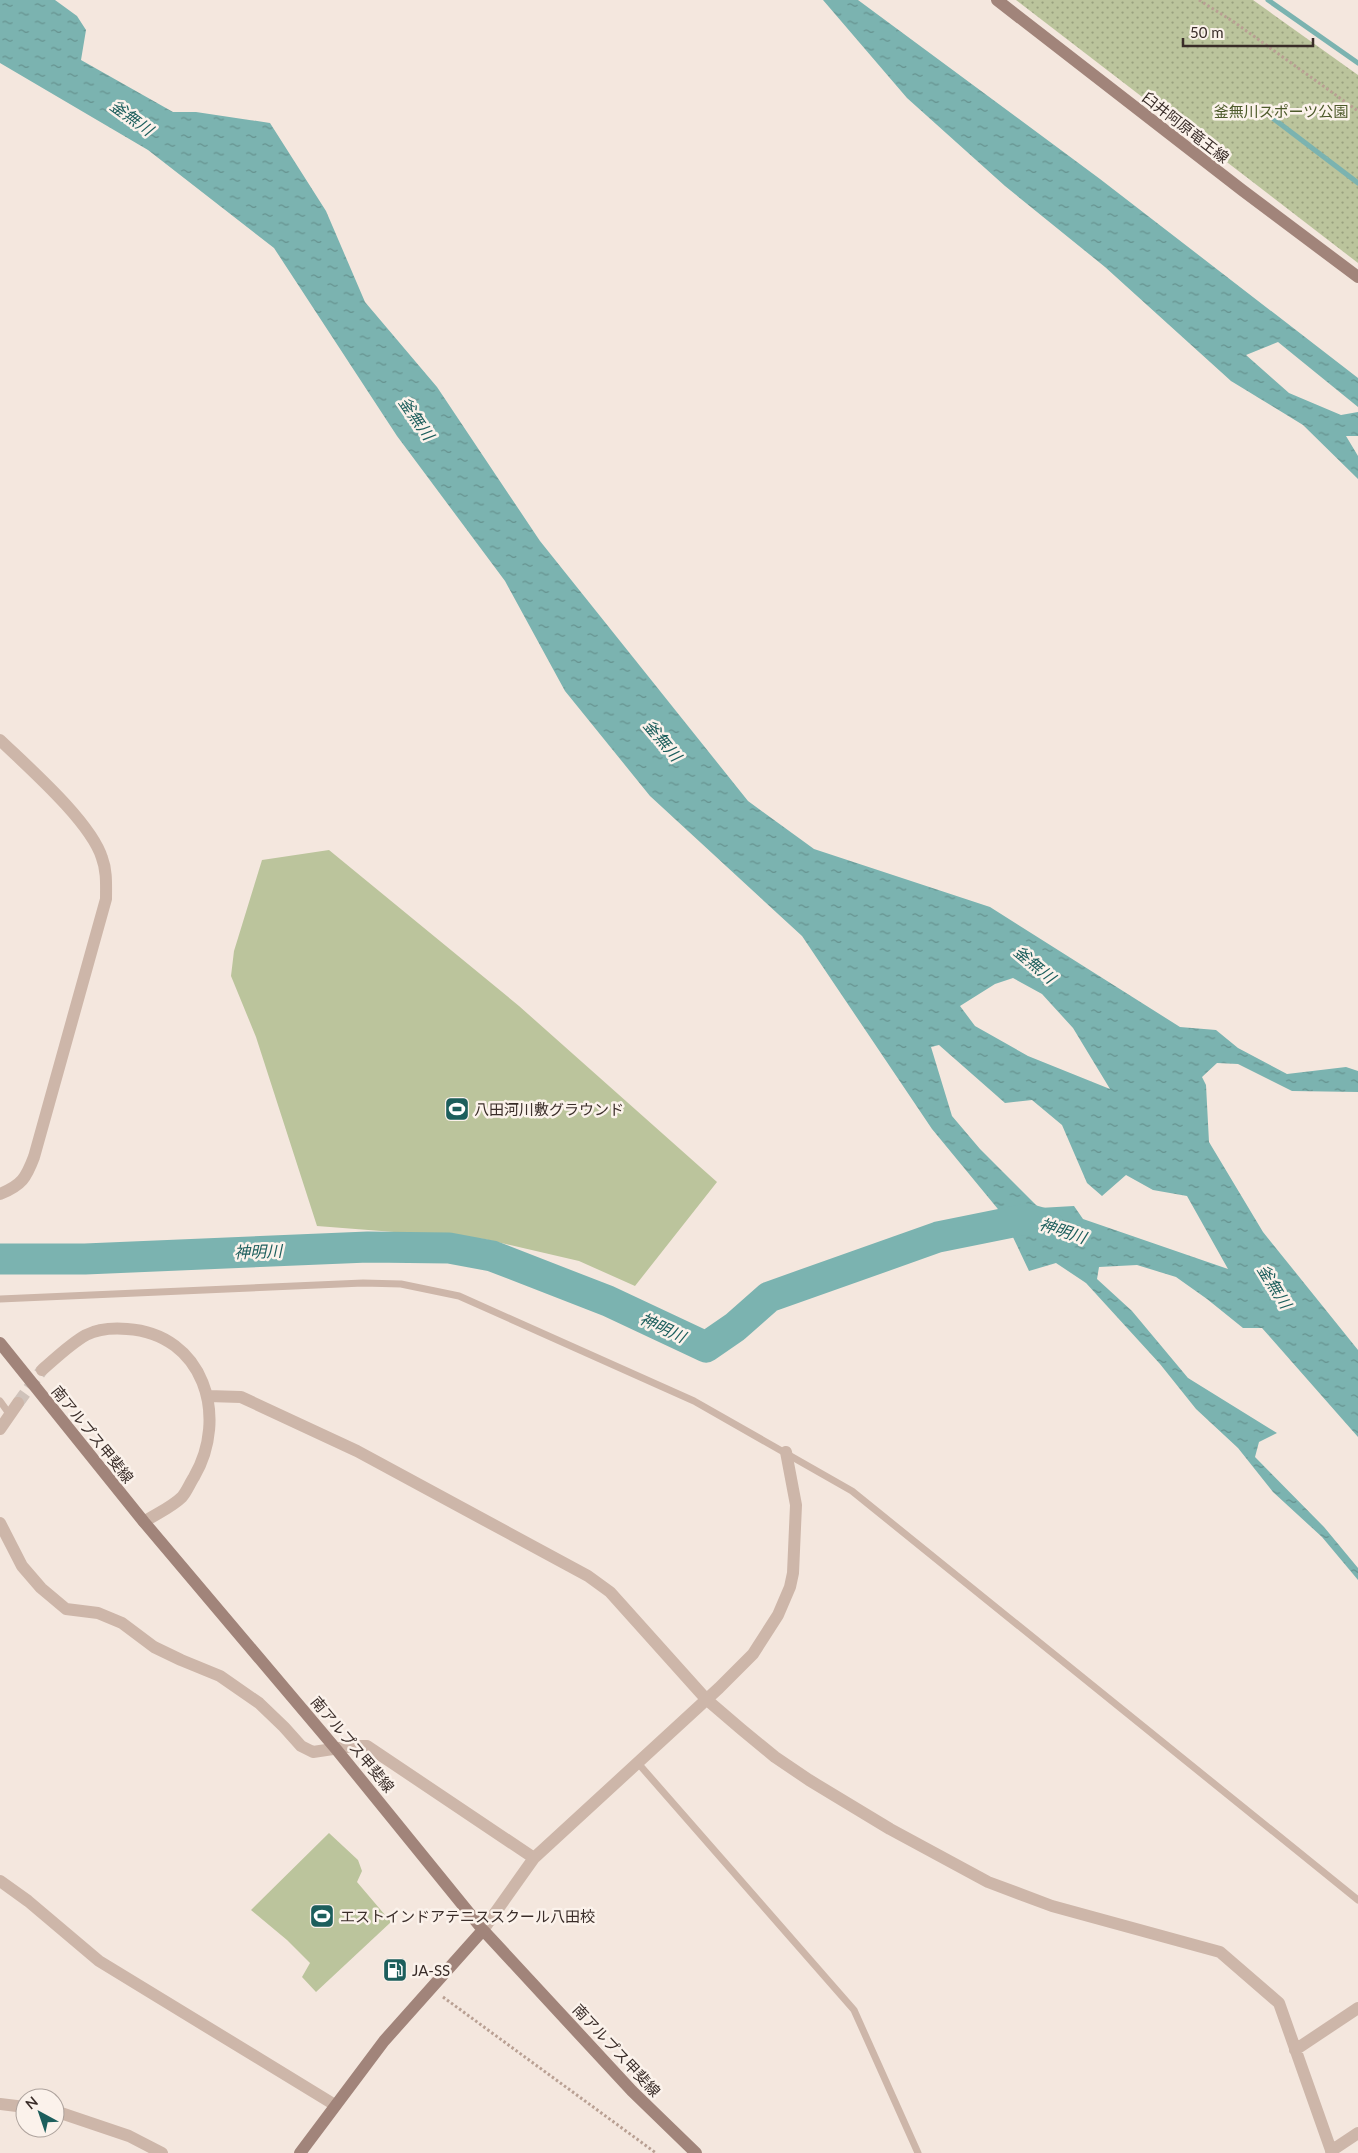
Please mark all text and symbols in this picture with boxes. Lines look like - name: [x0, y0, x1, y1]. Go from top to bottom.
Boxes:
- scale bar: [1183, 15, 1313, 47]
- text: 50 m: [1190, 23, 1224, 41]
- street label: 臼井阿原竜王線: [1139, 88, 1233, 166]
- water label: 釜無川: [107, 95, 159, 140]
- park label: 釜無川スポーツ公園: [1214, 102, 1348, 120]
- water label: 釜無川: [395, 393, 440, 445]
- water label: 釜無川: [640, 716, 687, 766]
- water label: 釜無川: [1011, 941, 1061, 988]
- sports icon: 八田河川敷グラウンド: [444, 1096, 470, 1122]
- place label: 八田河川敷グラウンド: [474, 1100, 624, 1118]
- water label: 神明川: [1037, 1214, 1091, 1247]
- water label: 神明川: [234, 1241, 284, 1261]
- water label: 釜無川: [1254, 1261, 1297, 1313]
- water label: 神明川: [637, 1308, 691, 1347]
- street label: 南アルプス甲斐線: [48, 1382, 138, 1486]
- street label: 南アルプス甲斐線: [308, 1692, 398, 1796]
- sports icon: エストインドアテニススクール八田校: [309, 1903, 335, 1929]
- place label: エストインドアテニススクール八田校: [340, 1907, 595, 1925]
- fuel station icon: JA-SS: [382, 1957, 408, 1983]
- place label: JA-SS: [412, 1961, 450, 1979]
- street label: 南アルプス甲斐線: [570, 2000, 664, 2100]
- north arrow: [15, 2088, 65, 2138]
- text: N: [22, 2093, 41, 2113]

